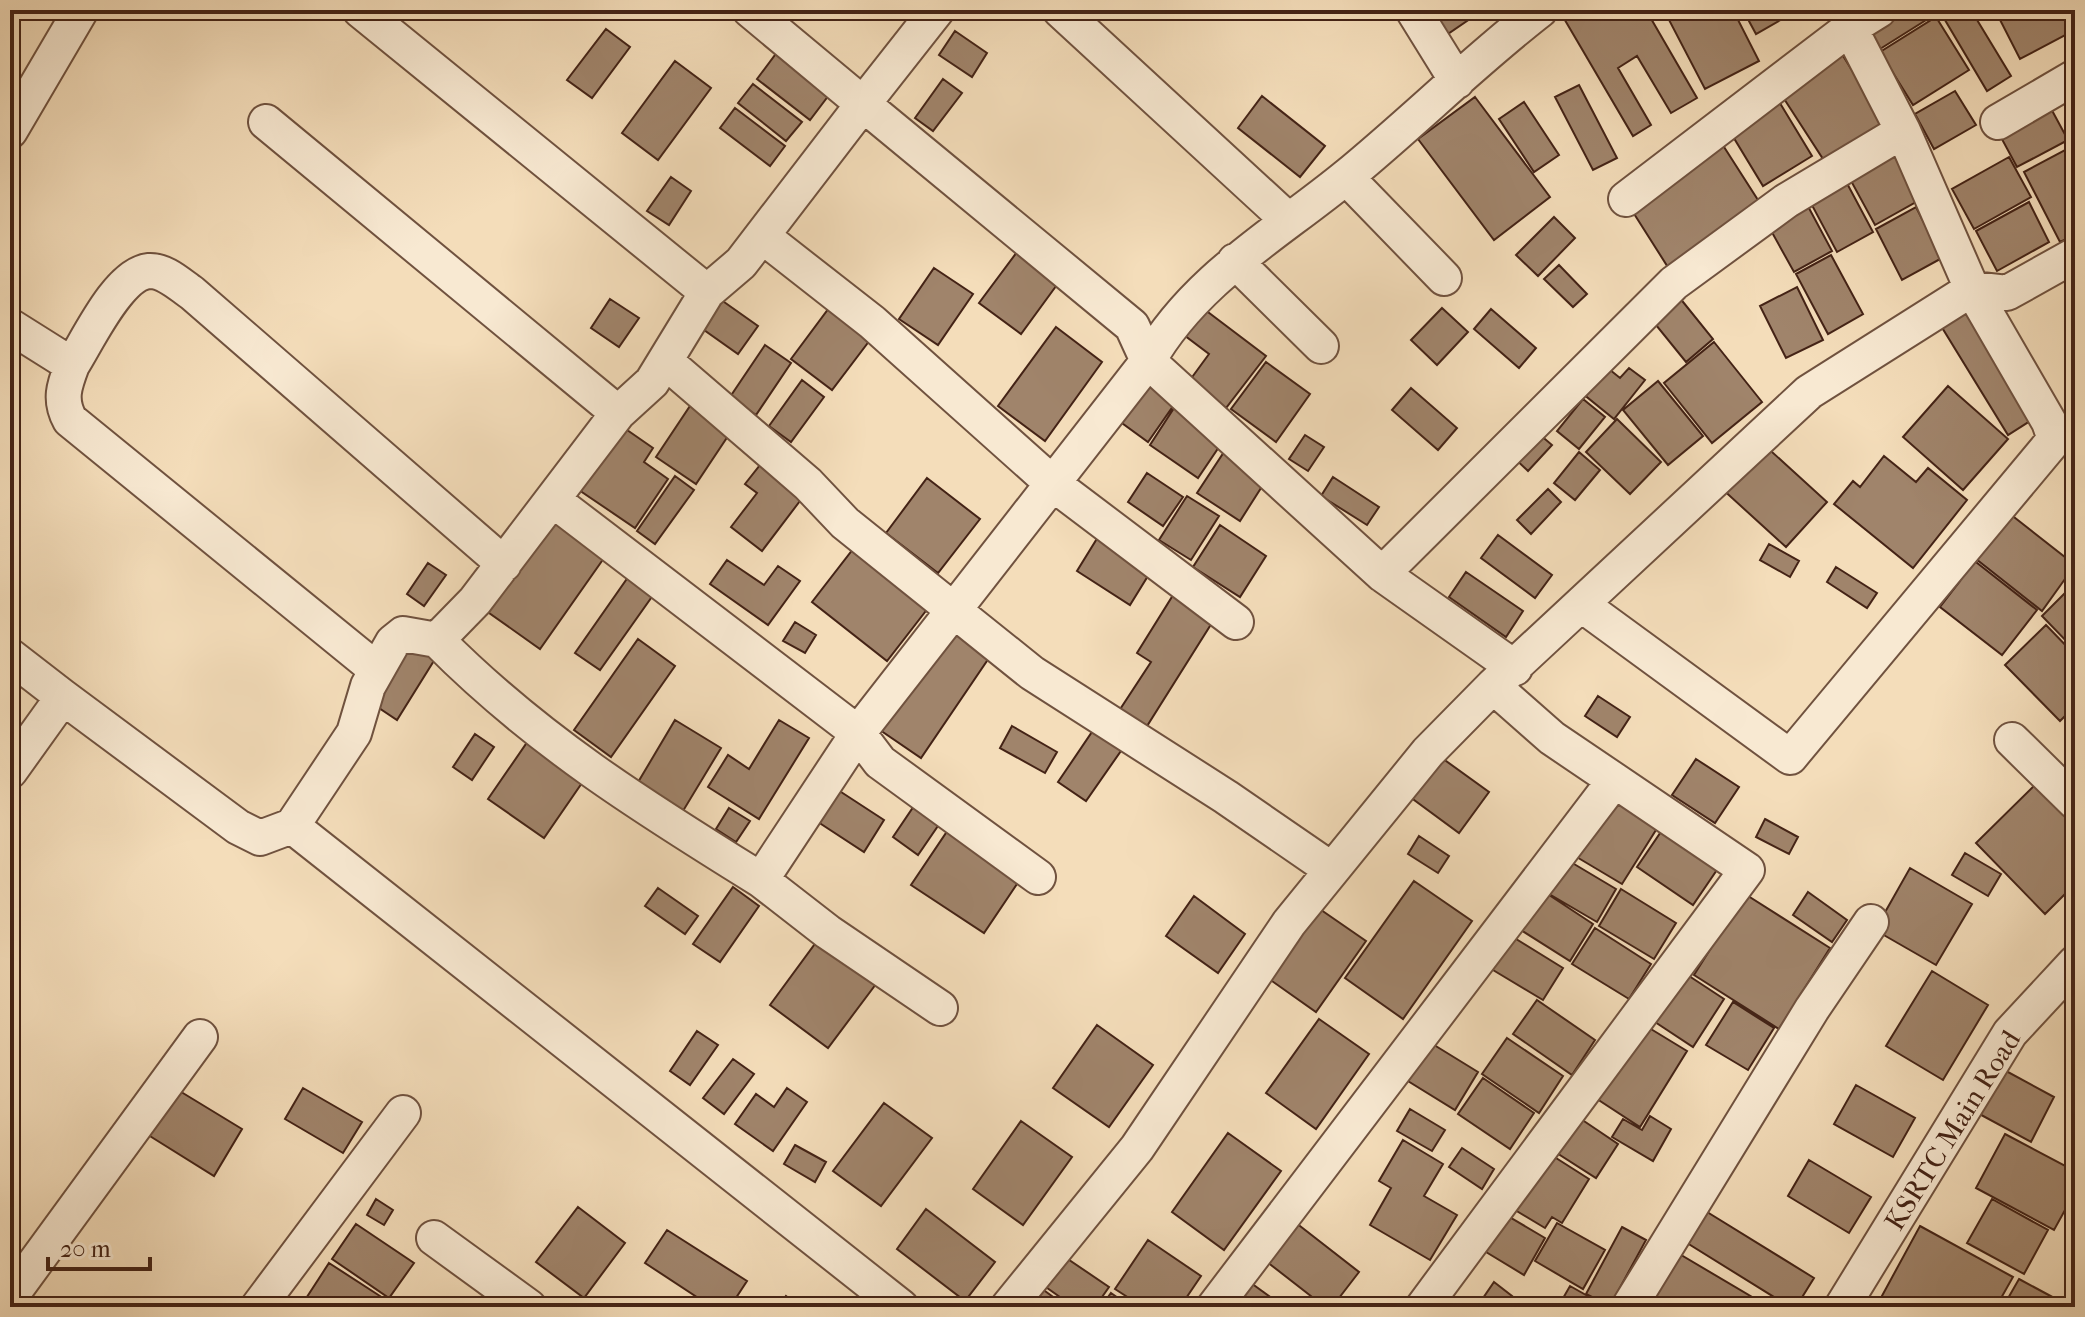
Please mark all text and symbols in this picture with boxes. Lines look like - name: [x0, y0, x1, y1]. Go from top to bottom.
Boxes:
- street label: KSRTC Main Road: [1878, 1024, 2028, 1236]
- scale bar: [48, 1221, 150, 1271]
- text: 20 m: [60, 1235, 111, 1263]

